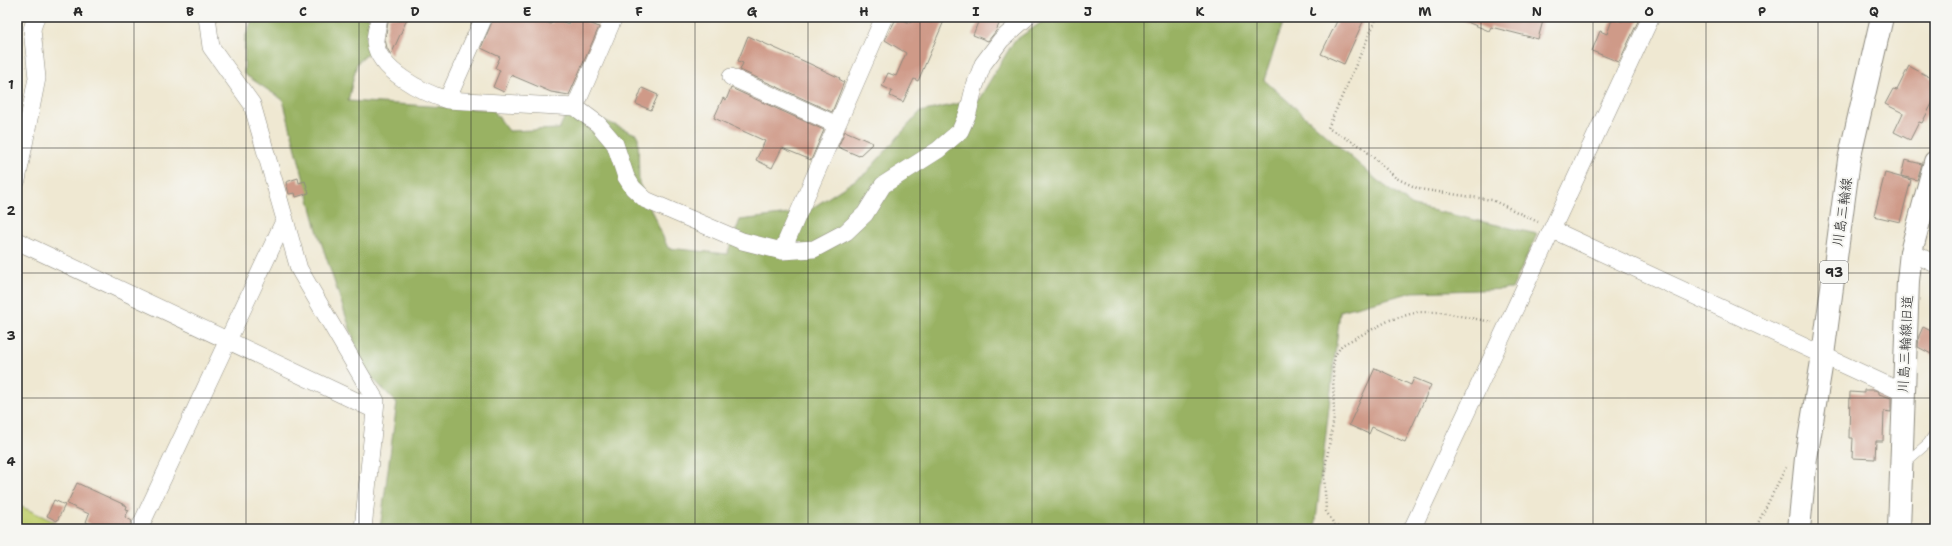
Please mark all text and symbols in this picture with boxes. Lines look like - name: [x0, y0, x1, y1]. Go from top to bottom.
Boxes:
- text: A: [73, 3, 83, 20]
- text: B: [186, 3, 194, 20]
- text: C: [299, 3, 307, 20]
- text: D: [410, 3, 420, 20]
- text: E: [523, 3, 532, 20]
- text: F: [635, 3, 643, 20]
- text: G: [747, 3, 758, 20]
- text: H: [859, 3, 869, 20]
- text: I: [972, 3, 980, 20]
- text: J: [1084, 3, 1092, 20]
- text: K: [1196, 3, 1205, 20]
- text: L: [1309, 3, 1317, 20]
- text: M: [1418, 3, 1432, 20]
- text: N: [1532, 3, 1542, 20]
- text: O: [1644, 3, 1654, 20]
- text: P: [1758, 3, 1766, 20]
- text: Q: [1869, 3, 1879, 20]
- text: 1: [8, 76, 14, 93]
- street label: 川島三輪線: [1828, 176, 1856, 248]
- text: 2: [6, 202, 16, 219]
- road number: 93: [1820, 261, 1848, 283]
- street label: 川島三輪線旧道: [1893, 295, 1917, 393]
- text: 3: [6, 327, 16, 344]
- text: 4: [6, 453, 16, 470]

